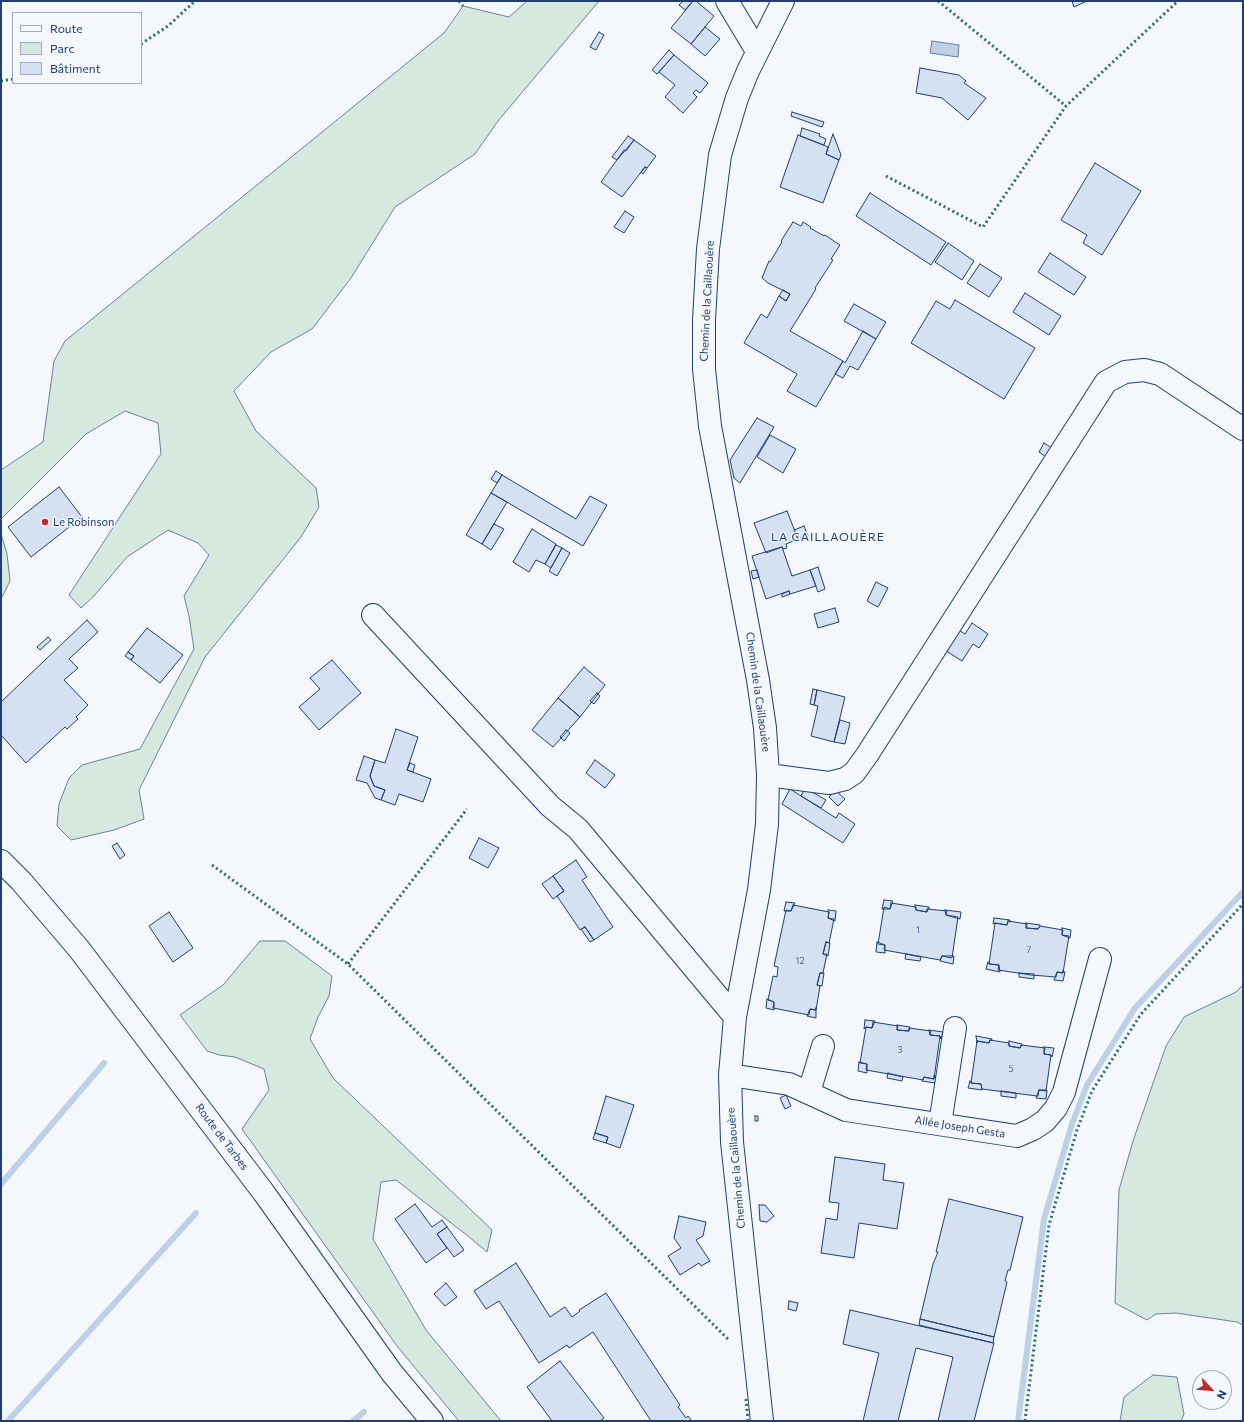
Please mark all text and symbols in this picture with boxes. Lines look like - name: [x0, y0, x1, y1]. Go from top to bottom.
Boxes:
- legend: [12, 12, 142, 84]
- text: Route: [50, 21, 83, 35]
- text: Parc: [50, 41, 74, 55]
- text: Bâtiment: [50, 61, 101, 75]
- street label: Chemin de la Caillaouère: [697, 240, 717, 362]
- place label: Le Robinson: [53, 515, 114, 529]
- marker: Le Robinson: [40, 517, 50, 527]
- district label: LA CAILLAOUÈRE: [771, 530, 885, 544]
- street label: Chemin de la Caillaouère: [743, 631, 773, 753]
- house number: 1: [916, 925, 920, 935]
- house number: 7: [1027, 945, 1031, 955]
- house number: 12: [796, 956, 804, 966]
- house number: 3: [897, 1045, 903, 1055]
- house number: 5: [1008, 1064, 1014, 1074]
- street label: Route de Tarbes: [193, 1101, 251, 1173]
- street label: Chemin de la Caillaouère: [724, 1107, 748, 1229]
- street label: Allée Joseph Gesta: [914, 1113, 1006, 1141]
- north arrow: [1192, 1370, 1232, 1410]
- text: N: [1215, 1388, 1230, 1402]

